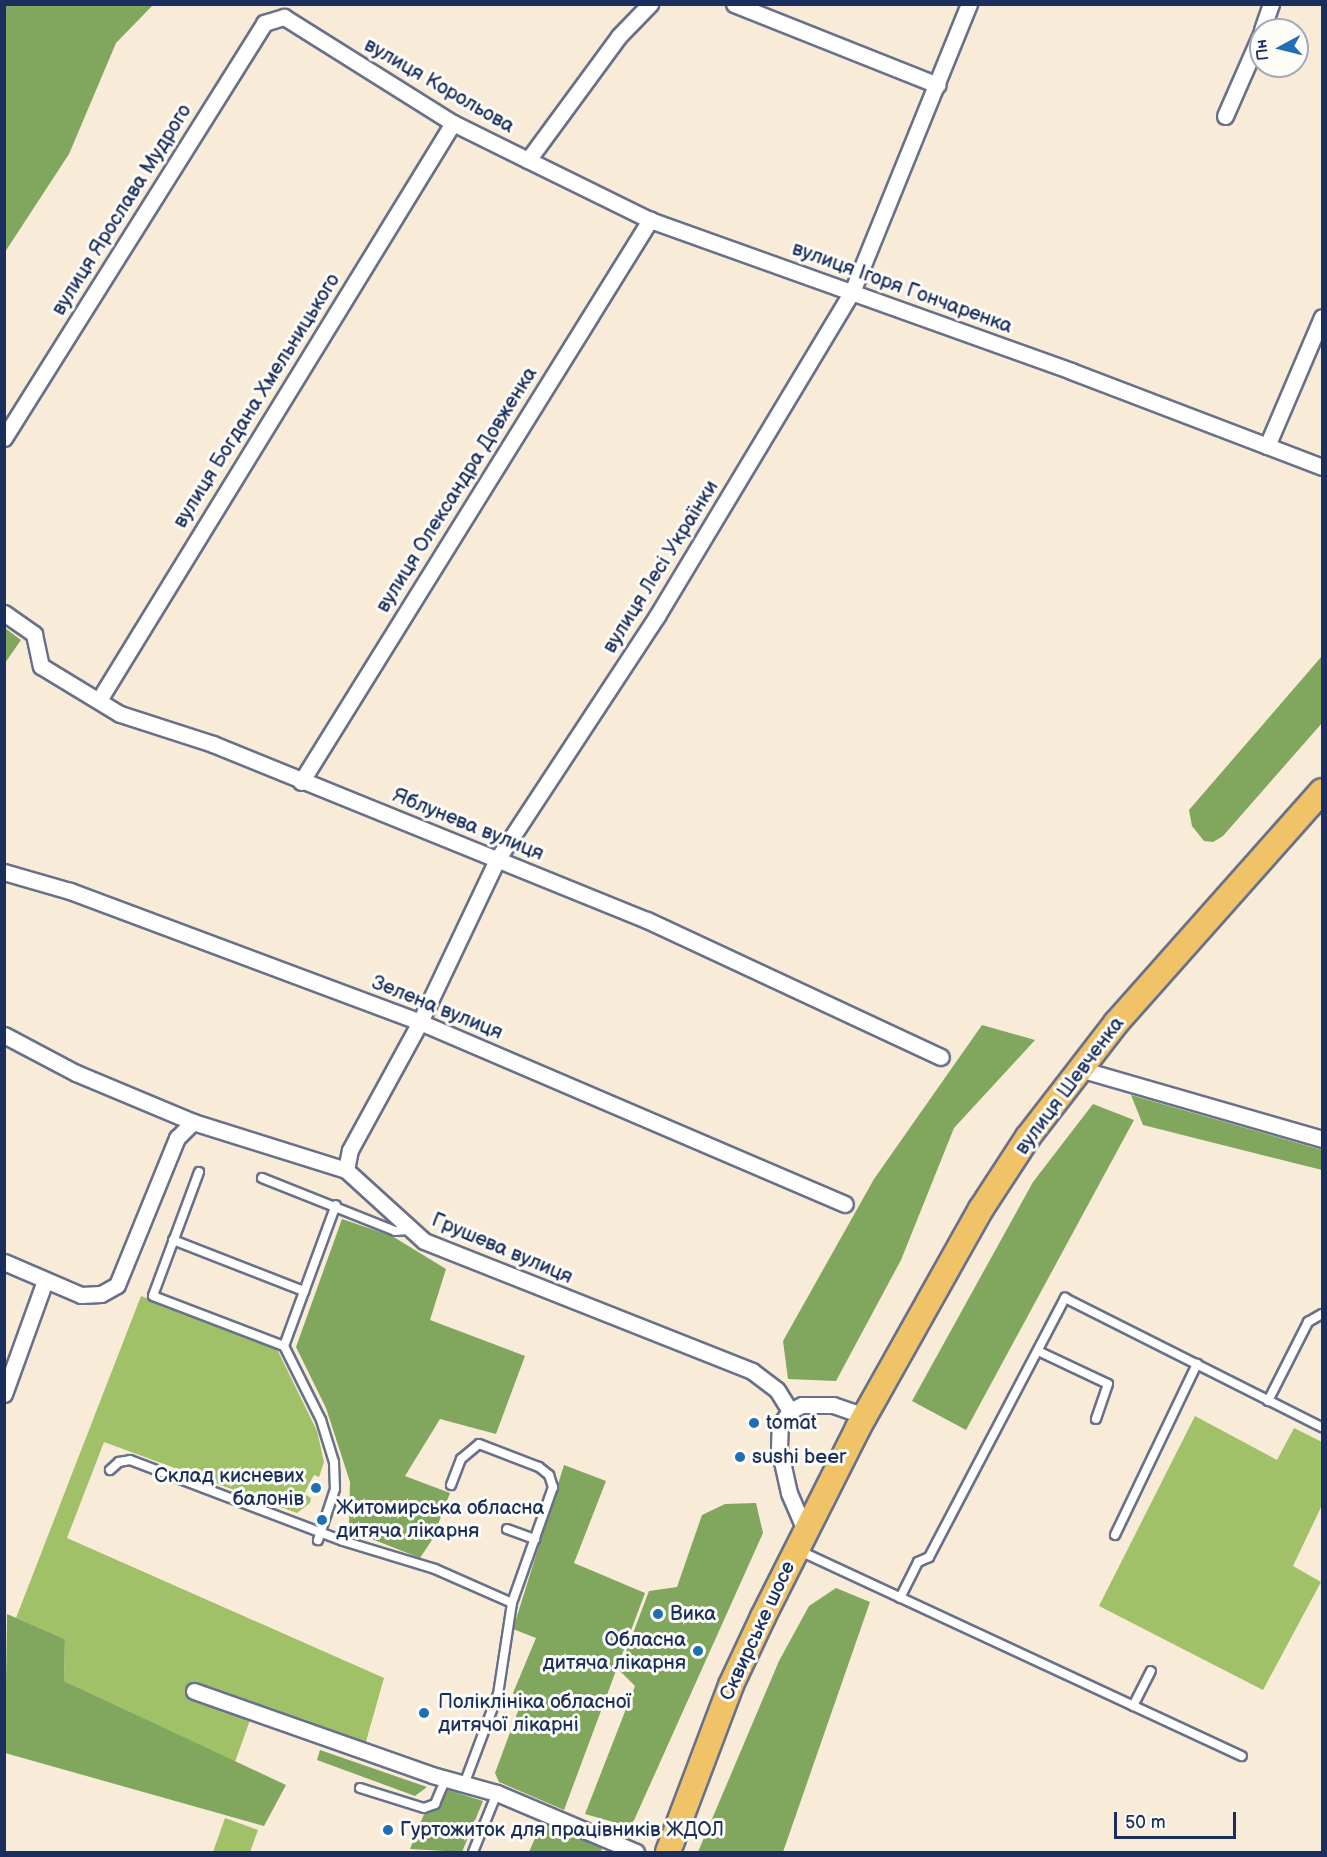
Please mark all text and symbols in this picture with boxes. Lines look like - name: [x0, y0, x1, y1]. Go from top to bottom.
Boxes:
- north arrow: [1249, 18, 1309, 78]
- street label: вулиця Корольова: [360, 33, 518, 139]
- text: Пн: [1252, 38, 1273, 62]
- street label: вулиця Ярослава Мудрого: [47, 100, 197, 320]
- street label: вулиця Ігоря Гончаренка: [789, 237, 1015, 339]
- street label: вулиця Богдана Хмельницького: [169, 269, 345, 533]
- street label: вулиця Олександра Довженка: [371, 363, 543, 617]
- street label: вулиця Лесі Українки: [598, 476, 724, 658]
- street label: Яблунева вулиця: [389, 784, 547, 866]
- street label: Зелена вулиця: [368, 971, 506, 1045]
- street label: вулиця Шевченка: [1010, 1012, 1130, 1160]
- street label: Грушева вулиця: [428, 1208, 576, 1290]
- place label: tomat: [766, 1411, 817, 1435]
- marker: tomat: [747, 1416, 761, 1430]
- place label: sushi beer: [752, 1445, 846, 1469]
- marker: sushi beer: [733, 1450, 747, 1464]
- place label: Склад кисневих балонів: [154, 1464, 304, 1511]
- marker: Склад кисневих балонів: [309, 1481, 323, 1495]
- place label: Житомирська обласна дитяча лікарня: [336, 1496, 544, 1543]
- marker: Житомирська обласна дитяча лікарня: [313, 1511, 331, 1529]
- street label: Сквирське шосе: [715, 1558, 801, 1704]
- place label: Вика: [670, 1602, 716, 1626]
- marker: Вика: [651, 1607, 665, 1621]
- place label: Обласна дитяча лікарня: [543, 1628, 686, 1675]
- marker: Обласна дитяча лікарня: [691, 1644, 705, 1658]
- place label: Поліклініка обласної дитячої лікарні: [438, 1690, 631, 1737]
- marker: Поліклініка обласної дитячої лікарні: [415, 1704, 433, 1722]
- scale bar: [1117, 1800, 1238, 1838]
- text: 50 m: [1125, 1812, 1166, 1833]
- place label: Гуртожиток для працiвникiв ЖДОЛ: [400, 1818, 724, 1842]
- marker: Гуртожиток для працiвникiв ЖДОЛ: [381, 1823, 395, 1837]

